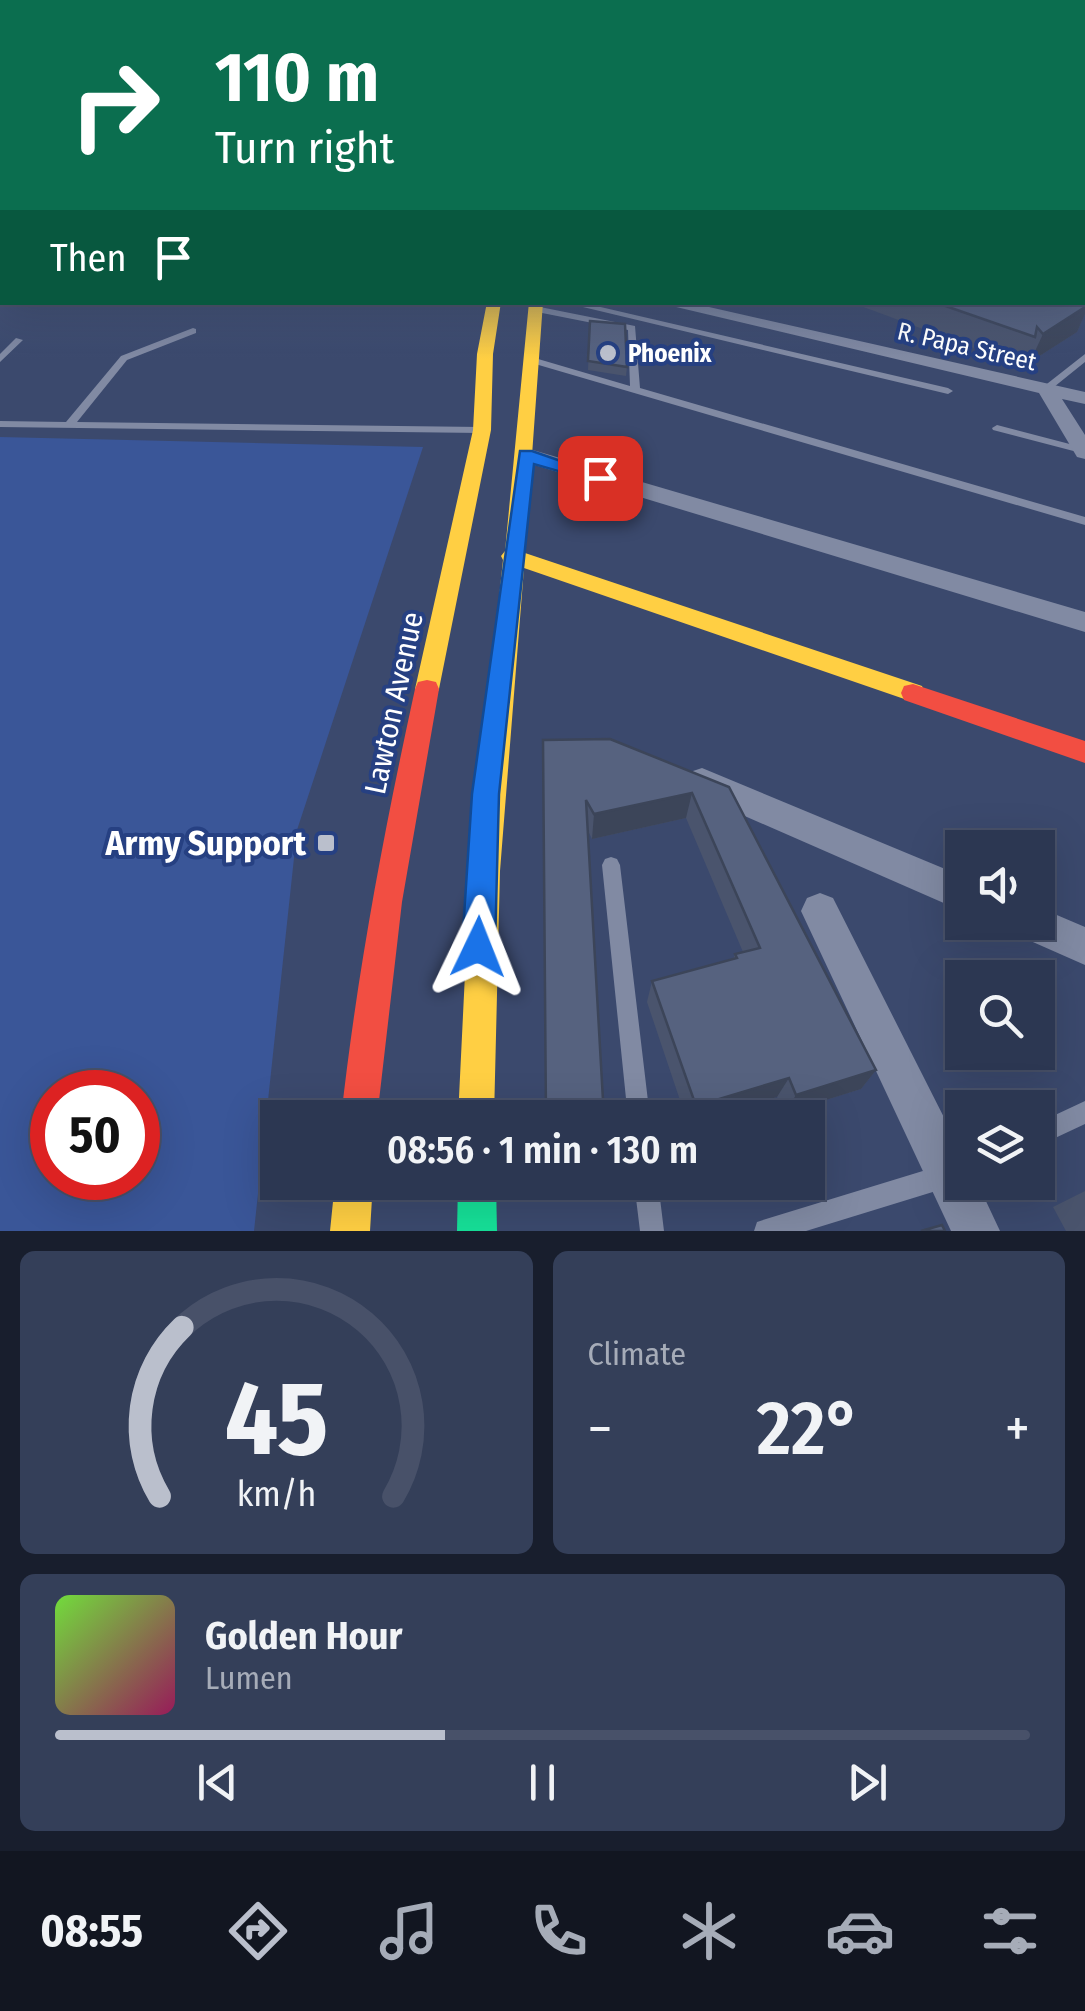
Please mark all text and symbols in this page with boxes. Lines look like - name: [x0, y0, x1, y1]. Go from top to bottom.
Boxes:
- text: 110 m: [215, 36, 379, 120]
- icon: right: [50, 40, 180, 170]
- text: Turn right: [215, 121, 394, 175]
- icon: arrive: [146, 230, 201, 285]
- text: Then: [50, 235, 126, 281]
- street label: R. Papa Street: [894, 316, 1040, 378]
- place label: Phoenix: [628, 339, 712, 369]
- marker: Phoenix: [597, 342, 619, 364]
- pin: [558, 436, 643, 521]
- icon: arrive: [573, 451, 628, 506]
- street label: Lawton Avenue: [357, 609, 431, 797]
- place label: Army Support: [105, 822, 307, 864]
- map controls: [945, 830, 1055, 1200]
- button: sound: [945, 830, 1055, 940]
- marker: Army Support: [315, 832, 337, 854]
- position arrow: [426, 895, 530, 999]
- button: search: [945, 960, 1055, 1070]
- speed limit sign: 50: [30, 1070, 160, 1200]
- button: layers: [945, 1090, 1055, 1200]
- text: 08:56 · 1 min · 130 m: [387, 1127, 698, 1173]
- text: Climate: [588, 1335, 686, 1373]
- text: 45: [225, 1357, 328, 1482]
- text: 22°: [757, 1384, 861, 1474]
- text: −: [588, 1396, 612, 1462]
- text: +: [1005, 1396, 1030, 1462]
- text: km/h: [236, 1473, 316, 1515]
- text: Golden Hour: [205, 1613, 403, 1659]
- text: Lumen: [205, 1659, 293, 1697]
- icon: previous: [190, 1755, 245, 1810]
- icon: pause: [515, 1755, 570, 1810]
- icon: next: [840, 1755, 895, 1810]
- icon: directions: [223, 1896, 293, 1966]
- icon: music: [374, 1896, 444, 1966]
- icon: phone: [524, 1896, 594, 1966]
- icon: climate: [674, 1896, 744, 1966]
- icon: car: [825, 1896, 895, 1966]
- icon: filters: [975, 1896, 1045, 1966]
- text: 08:55: [40, 1904, 143, 1958]

